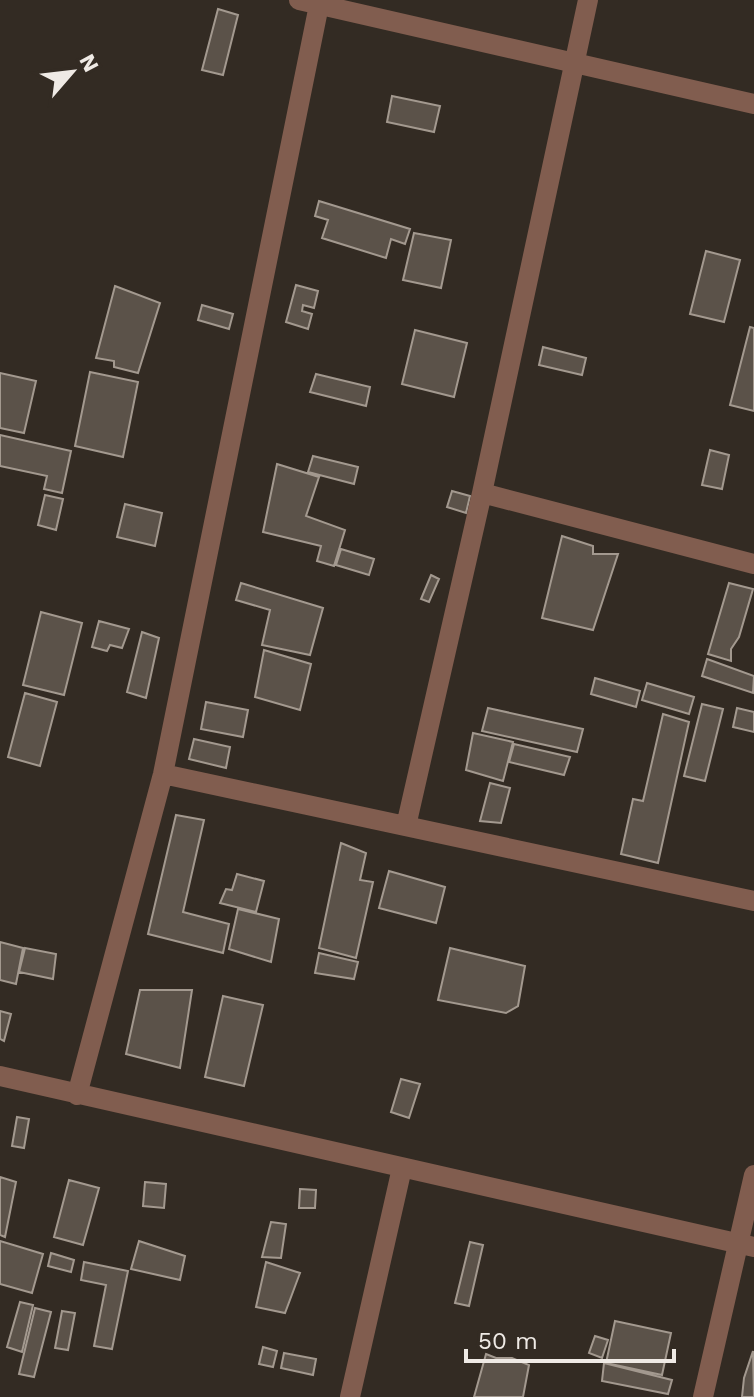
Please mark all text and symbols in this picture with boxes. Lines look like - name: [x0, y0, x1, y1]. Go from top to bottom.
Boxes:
- north arrow: [32, 32, 112, 112]
- text: N: [74, 50, 104, 76]
- scale bar: [466, 1313, 674, 1363]
- text: 50 m: [478, 1327, 538, 1355]

